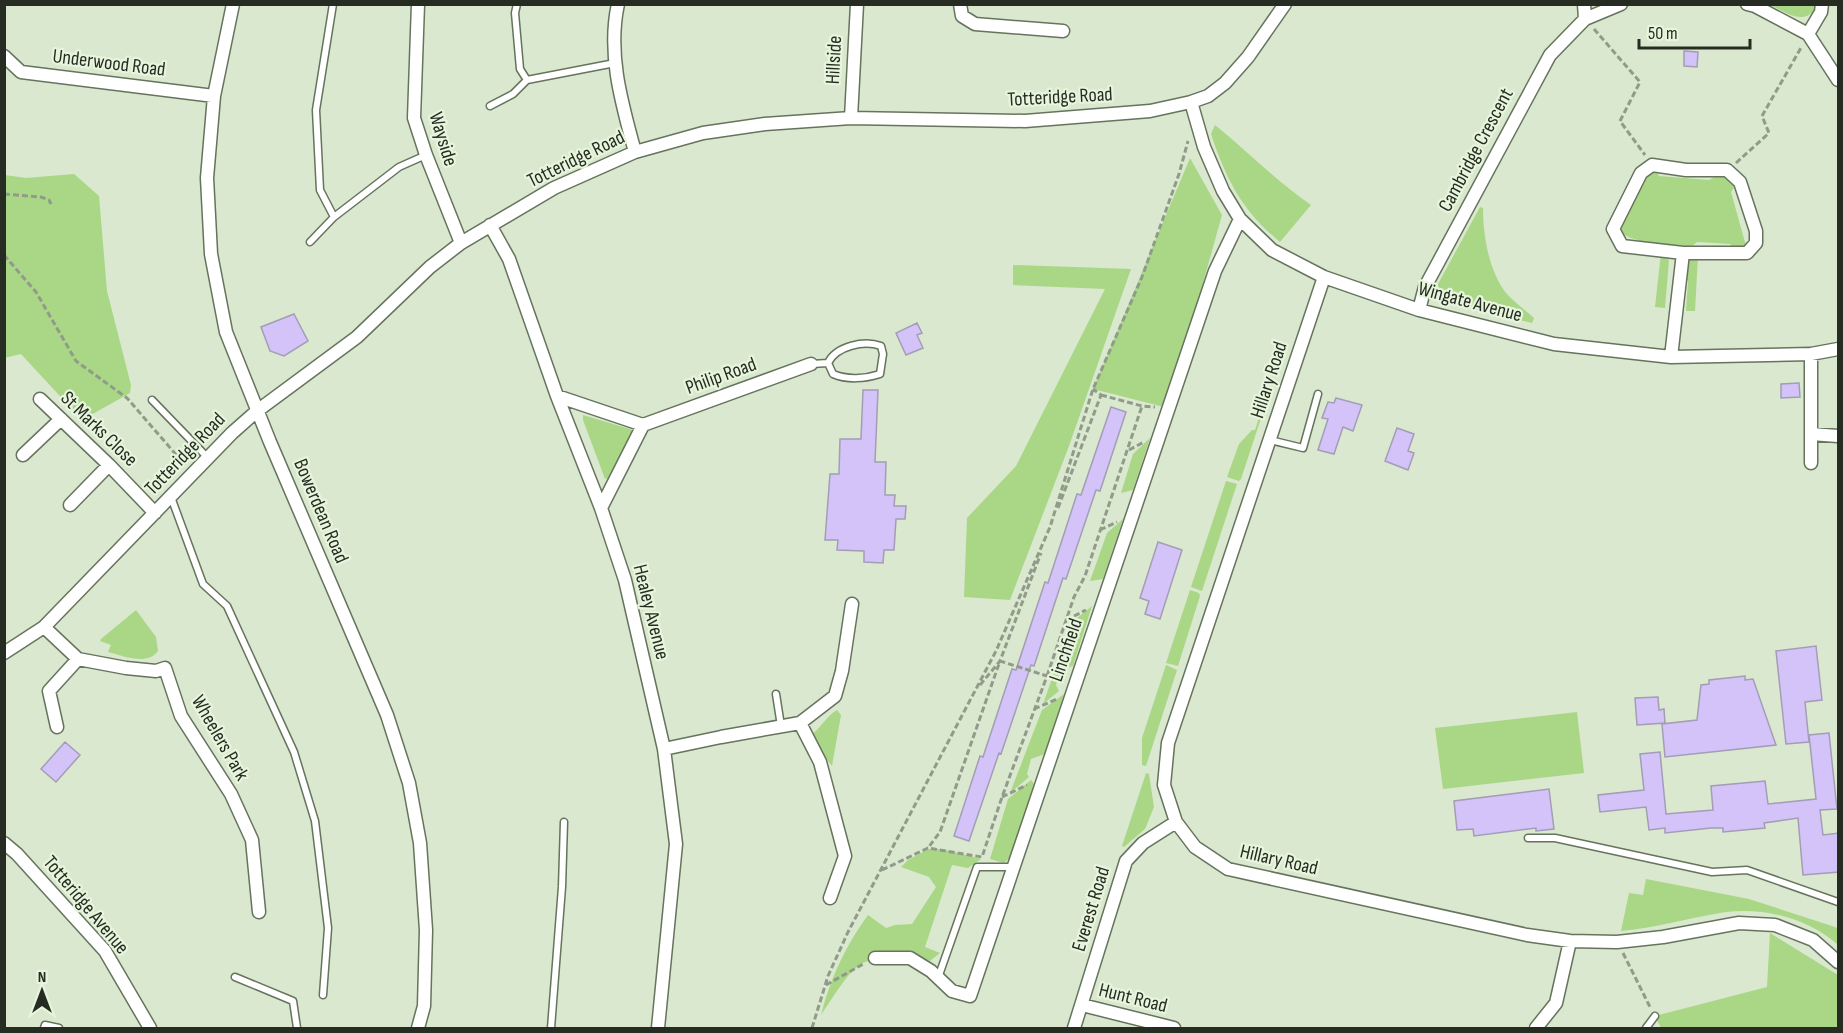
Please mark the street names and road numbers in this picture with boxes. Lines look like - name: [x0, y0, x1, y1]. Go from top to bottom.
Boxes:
- street label: Hillside: [821, 35, 847, 85]
- street label: Underwood Road: [51, 44, 167, 82]
- street label: Totteridge Road: [1007, 82, 1113, 112]
- street label: Cambridge Crescent: [1433, 84, 1519, 216]
- street label: Wayside: [423, 109, 463, 169]
- street label: Totteridge Road: [523, 125, 629, 193]
- street label: Wingate Avenue: [1415, 277, 1525, 327]
- street label: Hillary Road: [1245, 339, 1293, 421]
- street label: Philip Road: [682, 352, 760, 400]
- street label: St Marks Close: [55, 386, 143, 472]
- street label: Totteridge Road: [140, 408, 230, 500]
- street label: Bowerdean Road: [288, 455, 354, 567]
- street label: Healey Avenue: [628, 562, 674, 662]
- street label: Linchfield: [1044, 615, 1088, 685]
- street label: Wheelers Park: [186, 691, 254, 785]
- street label: Hillary Road: [1238, 839, 1320, 881]
- street label: Totteridge Avenue: [38, 851, 134, 959]
- street label: Everest Road: [1067, 864, 1115, 954]
- street label: Hunt Road: [1096, 978, 1170, 1018]

